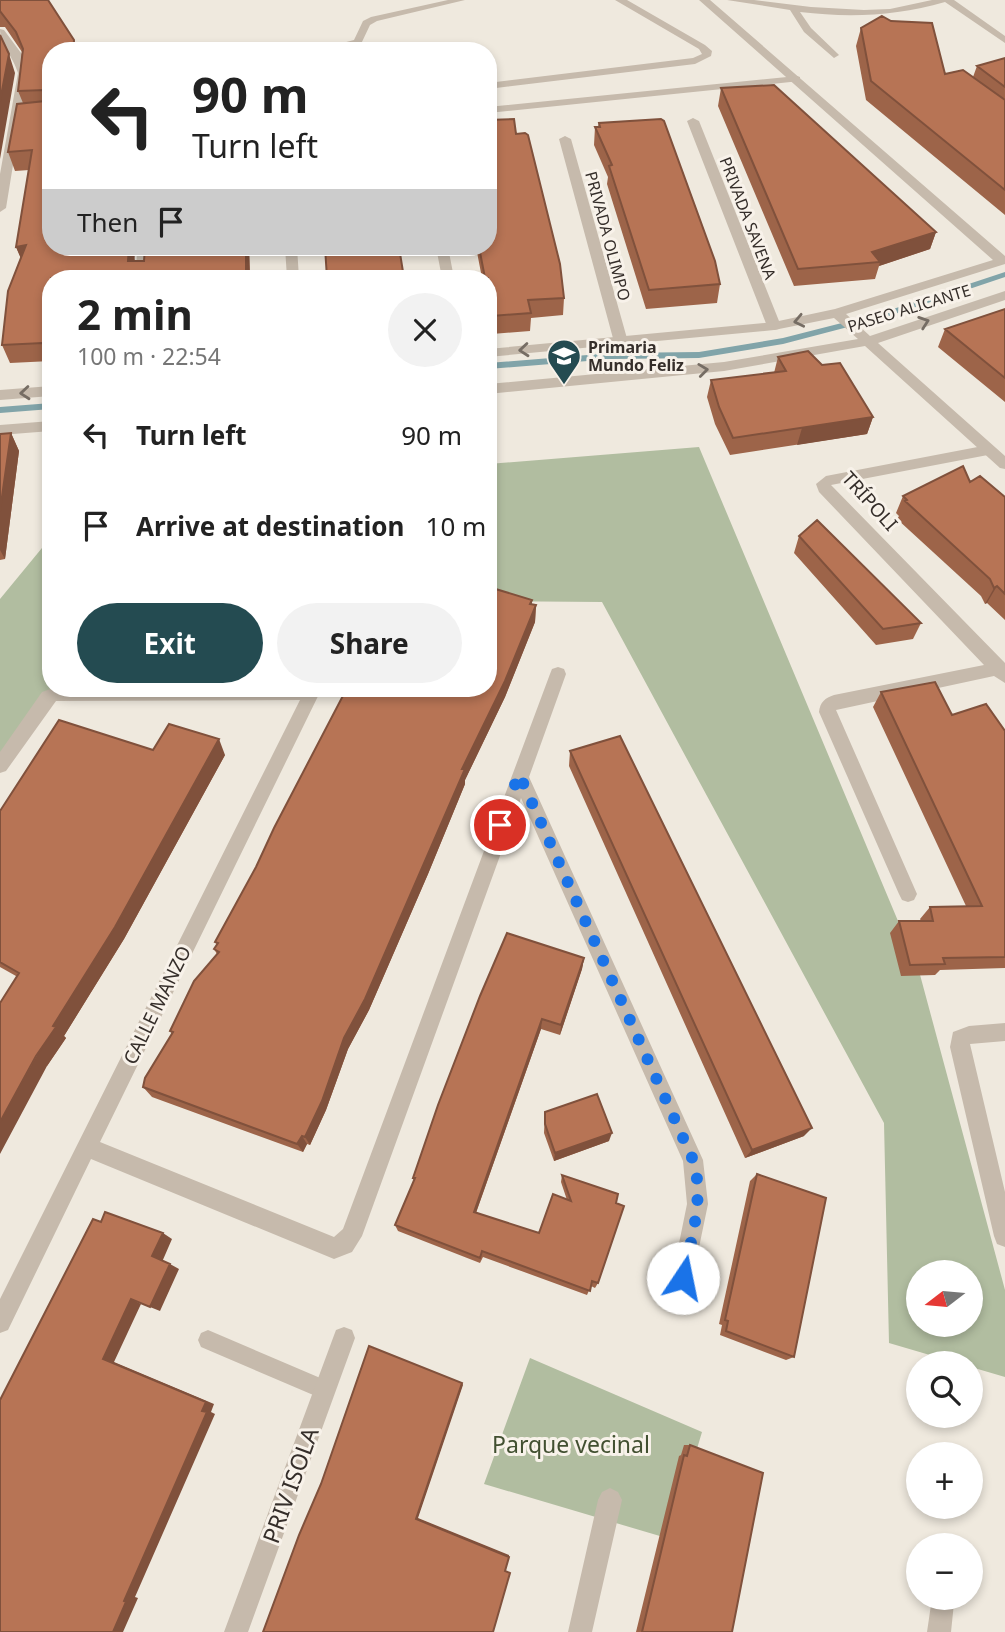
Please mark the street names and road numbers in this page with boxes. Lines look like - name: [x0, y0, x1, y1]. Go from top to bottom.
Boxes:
- street label: PRIVADA SAVENA: [715, 154, 782, 283]
- street label: PRIVADA OLIMPO: [580, 169, 636, 303]
- street label: PASEO ALICANTE: [845, 279, 973, 337]
- street label: TRÍPOLI: [836, 466, 904, 536]
- street label: CALLE MANZO: [117, 941, 197, 1069]
- street label: PRIV ISOLA: [254, 1422, 326, 1547]

